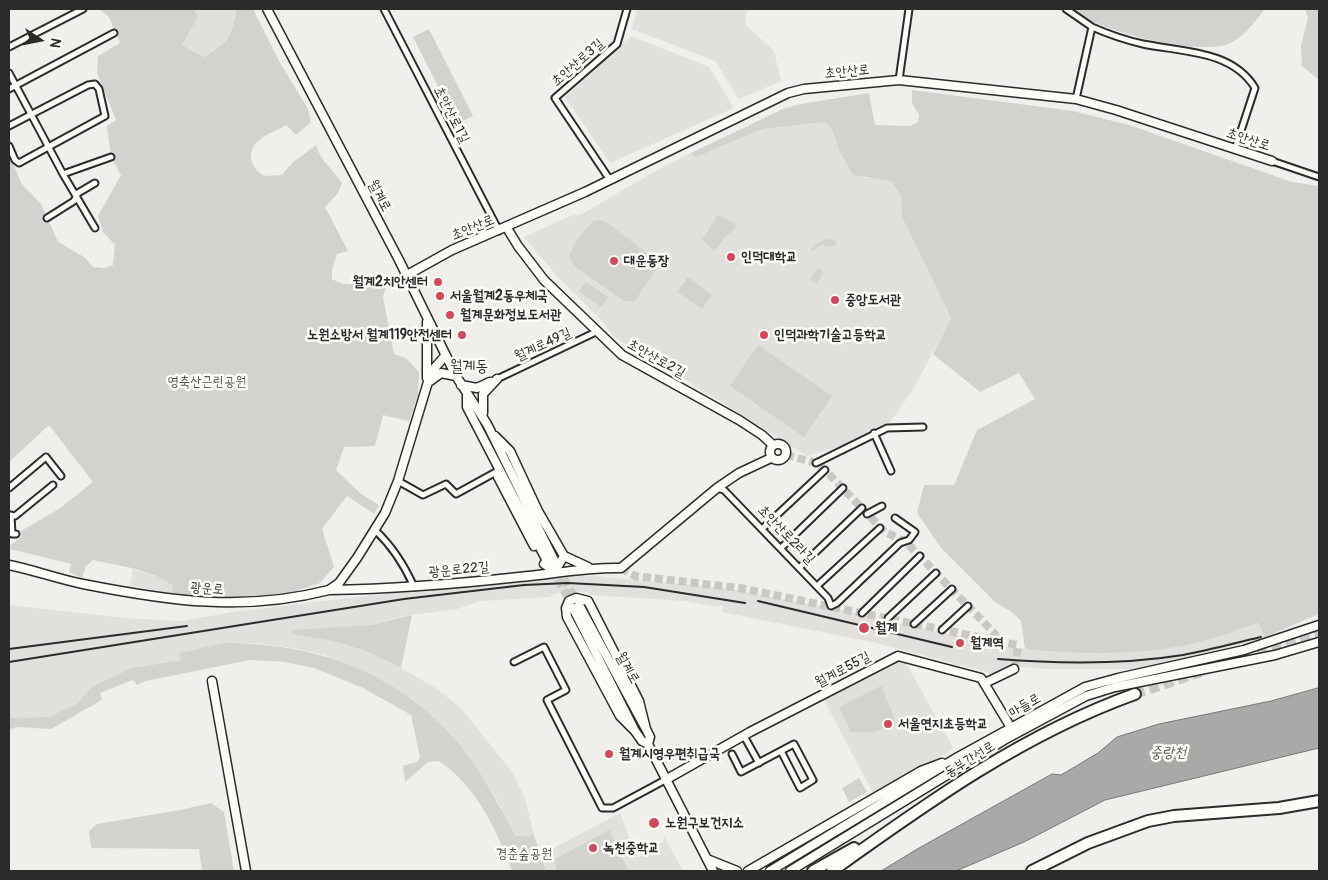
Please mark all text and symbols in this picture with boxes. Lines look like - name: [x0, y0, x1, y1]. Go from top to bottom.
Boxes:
- north arrow: [15, 15, 65, 65]
- street label: 초안산로3길: [548, 36, 608, 90]
- text: N: [46, 37, 64, 49]
- street label: 초안산로: [824, 62, 870, 82]
- street label: 초안산로1길: [429, 84, 473, 146]
- street label: 초안산로: [1224, 125, 1272, 155]
- street label: 월계로: [364, 177, 394, 215]
- street label: 초안산로: [449, 212, 497, 244]
- place label: 인덕대학교: [741, 249, 797, 265]
- marker: 인덕대학교: [725, 251, 737, 263]
- place label: 대운동장: [624, 253, 669, 269]
- marker: 대운동장: [608, 255, 620, 267]
- place label: 월계2치안센터: [353, 274, 428, 290]
- marker: 월계2치안센터: [432, 276, 444, 288]
- place label: 서울월계2동우체국: [450, 288, 548, 304]
- marker: 서울월계2동우체국: [434, 290, 446, 302]
- place label: 중앙도서관: [845, 292, 901, 308]
- marker: 중앙도서관: [829, 294, 841, 306]
- place label: 월계문화정보도서관: [460, 307, 561, 323]
- marker: 월계문화정보도서관: [444, 309, 456, 321]
- street label: 월계로49길: [512, 325, 574, 365]
- place label: 노원소방서 월계119안전센터: [307, 327, 452, 343]
- place label: 인덕과학기술고등학교: [774, 327, 887, 343]
- marker: 노원소방서 월계119안전센터: [456, 329, 468, 341]
- marker: 인덕과학기술고등학교: [758, 329, 770, 341]
- street label: 초안산로2길: [624, 336, 688, 382]
- district label: 월계동: [450, 357, 488, 377]
- park label: 영축산근린공원: [168, 374, 246, 390]
- street label: 초안산로2라길: [754, 502, 818, 568]
- street label: 광운로22길: [428, 559, 490, 581]
- street label: 광운로: [190, 579, 224, 599]
- place label: 월계: [875, 620, 898, 636]
- marker: 월계: [857, 621, 871, 635]
- place label: 월계역: [970, 635, 1004, 651]
- marker: 월계역: [954, 637, 966, 649]
- street label: 월계로55길: [812, 648, 874, 692]
- street label: 월계로: [611, 649, 643, 687]
- street label: 마들로: [1006, 690, 1044, 722]
- place label: 서울연지초등학교: [898, 716, 988, 732]
- marker: 서울연지초등학교: [882, 718, 894, 730]
- street label: 동부간선로: [942, 738, 998, 782]
- water label: 중랑천: [1150, 744, 1186, 762]
- place label: 월계시영우편취급국: [619, 746, 720, 762]
- marker: 월계시영우편취급국: [603, 748, 615, 760]
- place label: 노원구보건지소: [665, 815, 744, 831]
- marker: 노원구보건지소: [647, 816, 661, 830]
- place label: 녹천중학교: [603, 840, 659, 856]
- marker: 녹천중학교: [587, 842, 599, 854]
- park label: 경춘숲공원: [496, 846, 552, 862]

